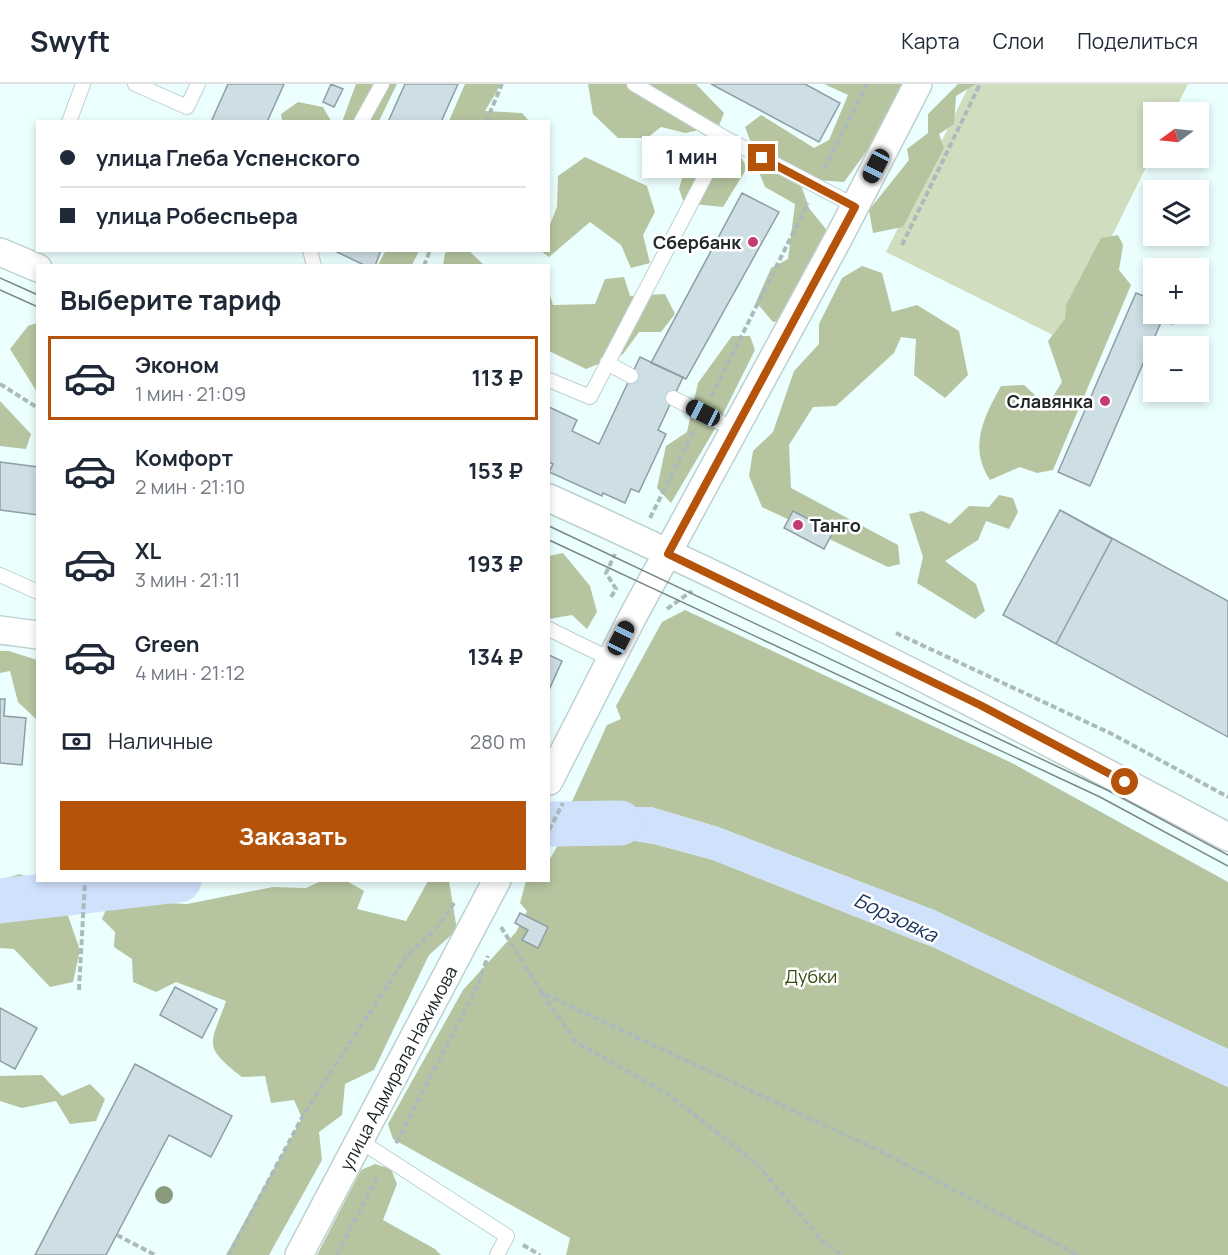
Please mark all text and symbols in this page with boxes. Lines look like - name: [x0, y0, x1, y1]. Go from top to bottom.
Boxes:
- text: Swyft: [30, 22, 110, 60]
- text: Карта: [901, 27, 960, 55]
- text: Слои: [993, 27, 1044, 55]
- text: Поделиться: [1077, 27, 1198, 55]
- north arrow: [1143, 102, 1209, 168]
- map controls: [1143, 102, 1209, 402]
- callout: 1 мин: [642, 137, 741, 179]
- text: улица Глеба Успенского: [96, 143, 360, 173]
- text: 1 мин: [666, 143, 717, 170]
- route end: [748, 144, 775, 171]
- car: [860, 146, 892, 186]
- button: layers: [1143, 180, 1209, 246]
- text: улица Робеспьера: [96, 201, 298, 231]
- place label: Сбербанк: [653, 230, 742, 254]
- marker: Сбербанк: [746, 235, 760, 249]
- button: +: [1143, 258, 1209, 324]
- text: Выберите тариф: [60, 281, 281, 318]
- button: −: [1143, 336, 1209, 402]
- text: Эконом: [135, 350, 219, 380]
- icon: car: [63, 351, 117, 405]
- text: 113 ₽: [471, 363, 523, 393]
- text: 1 мин · 21:09: [135, 380, 246, 407]
- place label: Славянка: [1007, 389, 1093, 413]
- marker: Славянка: [1098, 394, 1112, 408]
- car: [683, 397, 723, 429]
- text: Комфорт: [135, 443, 233, 473]
- icon: car: [63, 444, 117, 498]
- text: 153 ₽: [468, 456, 523, 486]
- text: 2 мин · 21:10: [135, 473, 245, 500]
- place label: Танго: [810, 513, 861, 537]
- marker: Танго: [791, 518, 805, 532]
- text: XL: [135, 536, 161, 566]
- icon: car: [63, 537, 117, 591]
- text: 193 ₽: [467, 549, 523, 579]
- text: 3 мин · 21:11: [135, 566, 240, 593]
- car: [605, 618, 637, 658]
- text: Green: [135, 629, 200, 659]
- icon: car: [63, 630, 117, 684]
- text: 134 ₽: [468, 642, 523, 672]
- text: 4 мин · 21:12: [135, 659, 245, 686]
- icon: cash: [60, 725, 93, 758]
- text: Наличные: [108, 726, 213, 756]
- text: 280 m: [470, 728, 526, 755]
- route start: [1111, 768, 1138, 795]
- button: Заказать: [60, 801, 526, 870]
- water label: Борзовка: [850, 886, 943, 948]
- street label: улица Адмирала Нахимова: [334, 961, 462, 1175]
- park label: Дубки: [785, 964, 837, 988]

